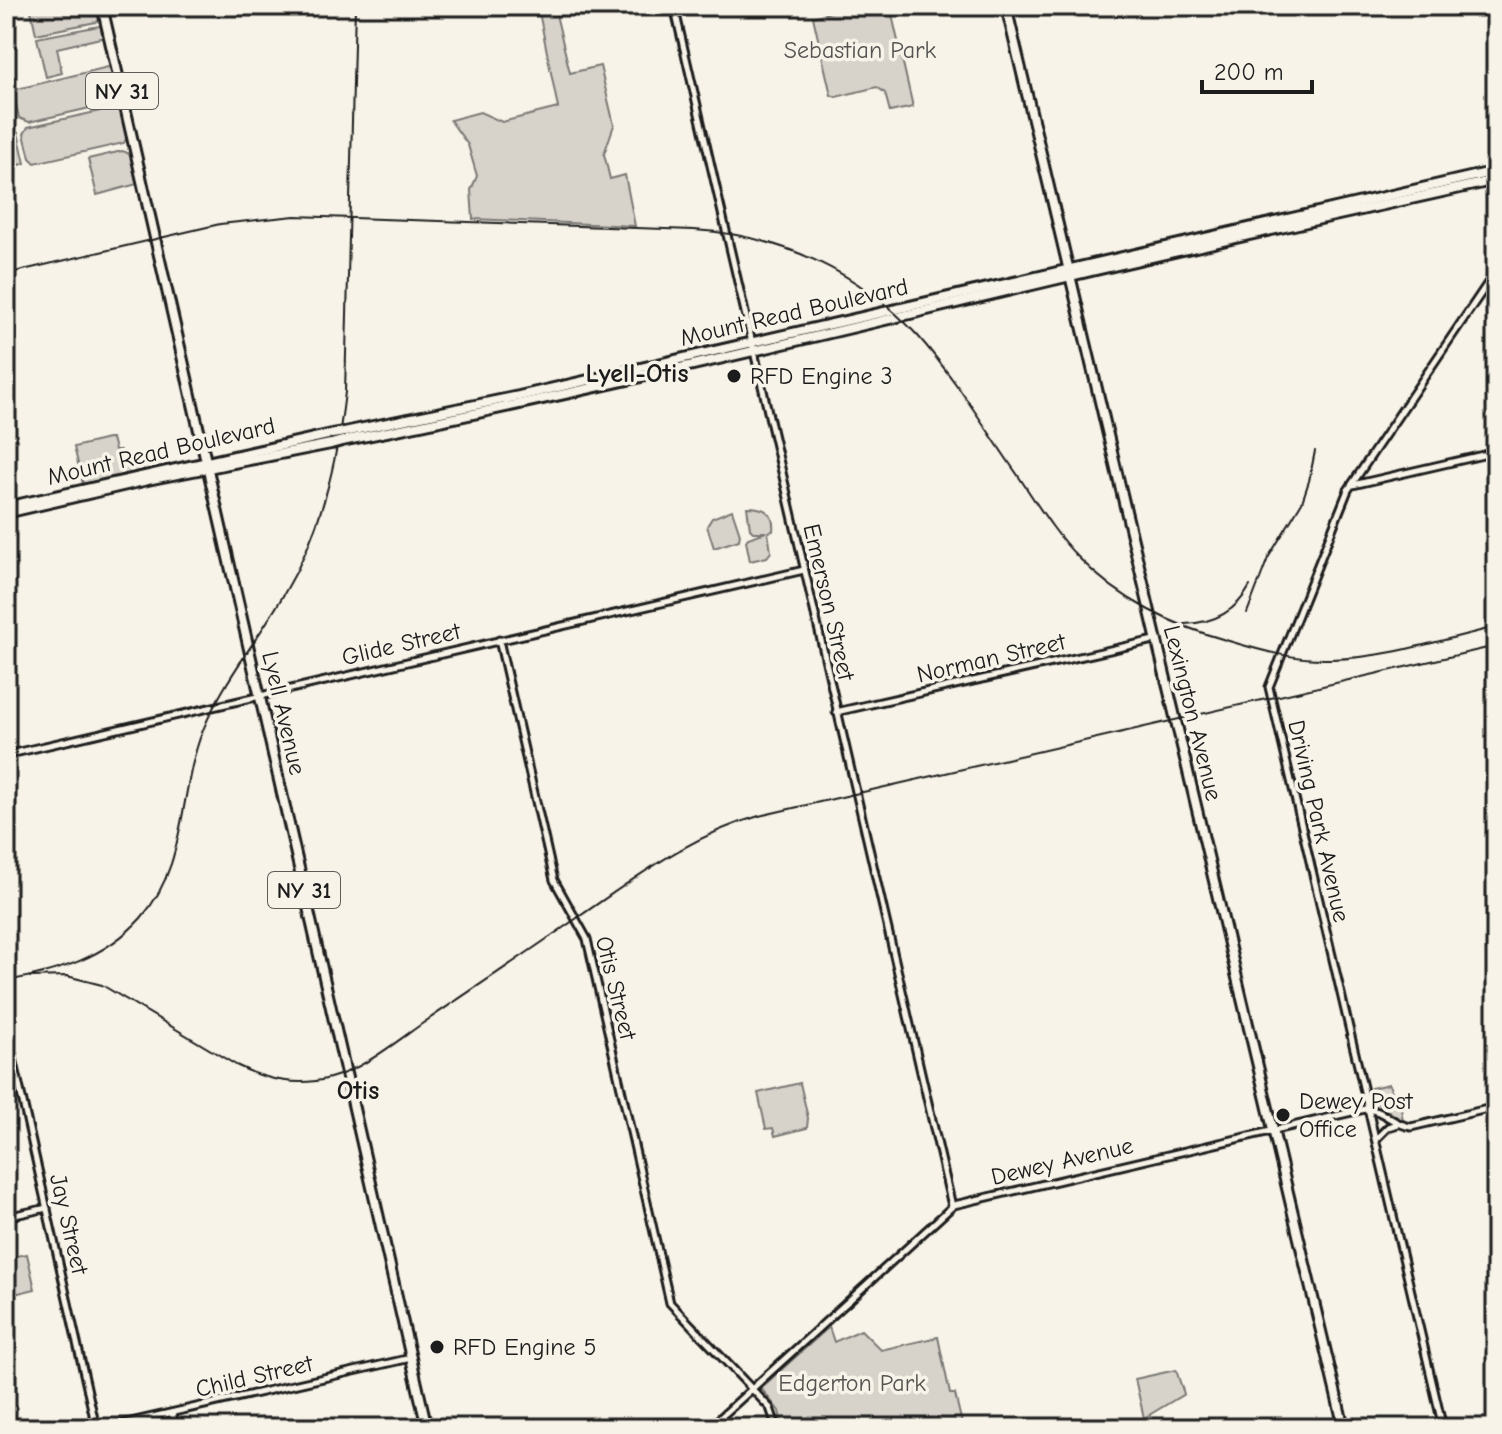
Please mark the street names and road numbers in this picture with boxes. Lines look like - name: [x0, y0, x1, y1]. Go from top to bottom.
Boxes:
- road number: NY 31: [86, 73, 158, 109]
- street label: Mount Read Boulevard: [677, 272, 911, 352]
- street label: Mount Read Boulevard: [44, 411, 278, 491]
- street label: Emerson Street: [797, 521, 861, 684]
- street label: Glide Street: [339, 617, 464, 671]
- street label: Lexington Avenue: [1158, 622, 1228, 804]
- street label: Norman Street: [914, 627, 1069, 689]
- street label: Lyell Avenue: [256, 648, 312, 778]
- street label: Driving Park Avenue: [1282, 717, 1356, 925]
- road number: NY 31: [268, 872, 340, 908]
- street label: Otis Street: [590, 933, 643, 1044]
- street label: Dewey Avenue: [988, 1131, 1136, 1191]
- street label: Jay Street: [44, 1171, 94, 1278]
- street label: Child Street: [193, 1349, 316, 1403]

